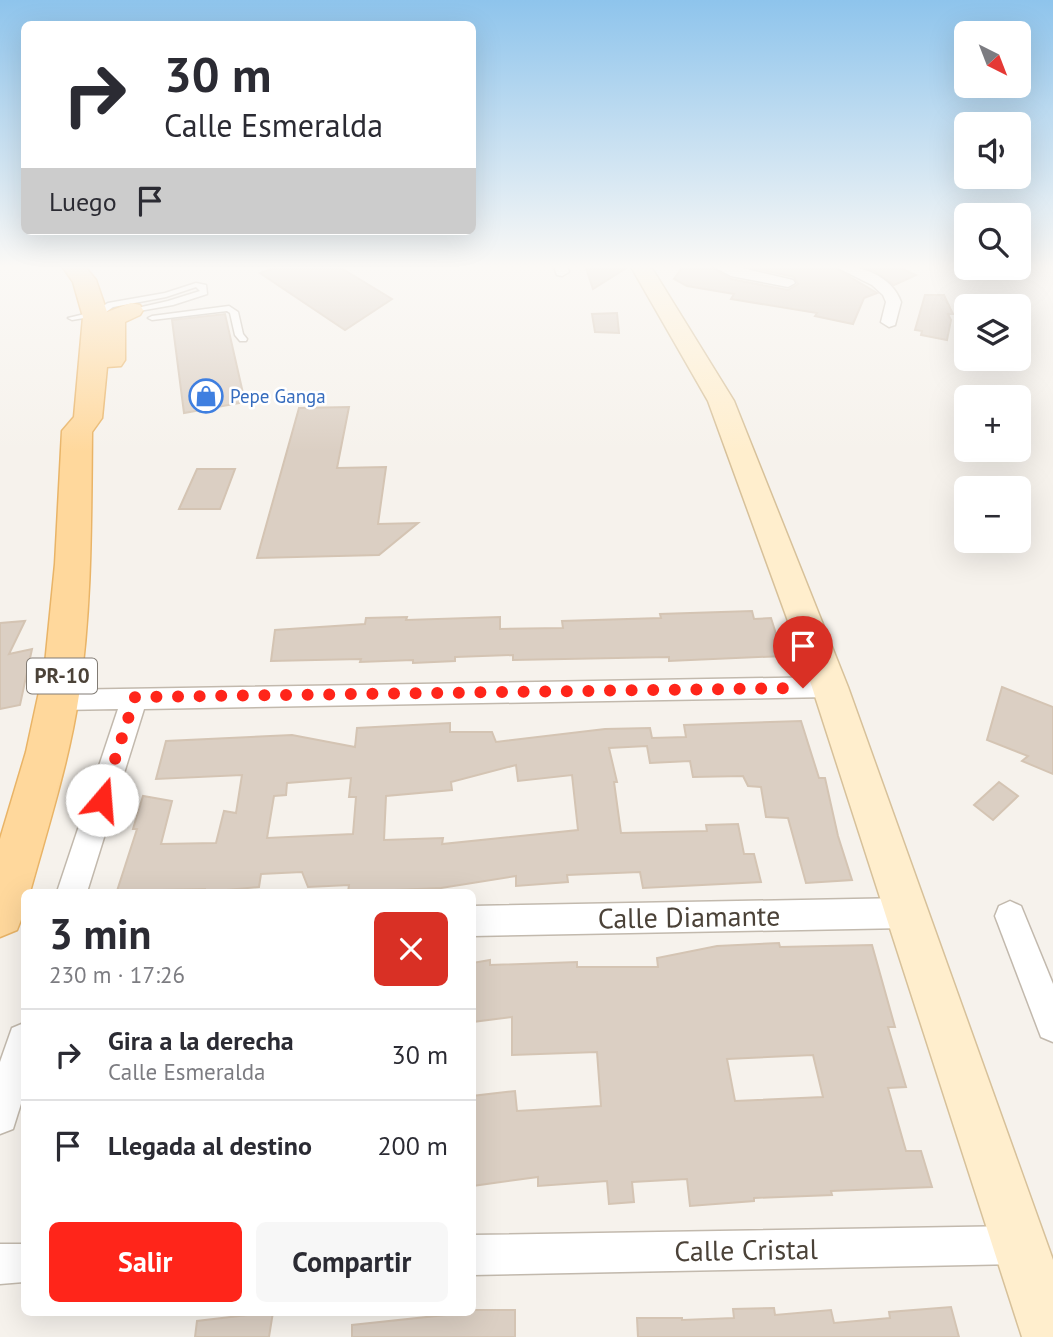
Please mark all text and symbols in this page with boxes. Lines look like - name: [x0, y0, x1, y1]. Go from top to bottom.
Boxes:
- north arrow: [954, 21, 1031, 98]
- map controls: [954, 21, 1031, 553]
- text: 30 m: [164, 42, 271, 106]
- icon: right: [49, 49, 140, 140]
- text: Calle Esmeralda: [164, 104, 383, 146]
- button: sound: [954, 112, 1031, 189]
- icon: arrive: [131, 182, 169, 220]
- text: Luego: [49, 185, 117, 218]
- button: search: [954, 203, 1031, 280]
- button: layers: [954, 294, 1031, 371]
- shop icon: Pepe Ganga: [187, 377, 225, 415]
- place label: Pepe Ganga: [230, 384, 326, 408]
- button: +: [954, 385, 1031, 462]
- button: −: [954, 476, 1031, 553]
- pin: [773, 616, 833, 688]
- icon: arrive: [784, 627, 822, 665]
- road number: PR-10: [27, 658, 97, 694]
- position arrow: [65, 763, 139, 837]
- street label: Calle Diamante: [597, 896, 781, 937]
- text: 3 min: [49, 906, 151, 961]
- button: close: [374, 912, 448, 986]
- text: 230 m · 17:26: [49, 960, 185, 989]
- text: Gira a la derecha: [108, 1024, 294, 1057]
- icon: right: [49, 1036, 87, 1074]
- text: 30 m: [392, 1038, 448, 1071]
- text: Calle Esmeralda: [108, 1057, 266, 1086]
- icon: arrive: [49, 1127, 87, 1165]
- text: Llegada al destino: [108, 1129, 312, 1162]
- text: 200 m: [377, 1129, 448, 1162]
- button: Salir: [49, 1222, 242, 1302]
- button: Compartir: [256, 1222, 448, 1302]
- street label: Calle Cristal: [674, 1230, 818, 1269]

